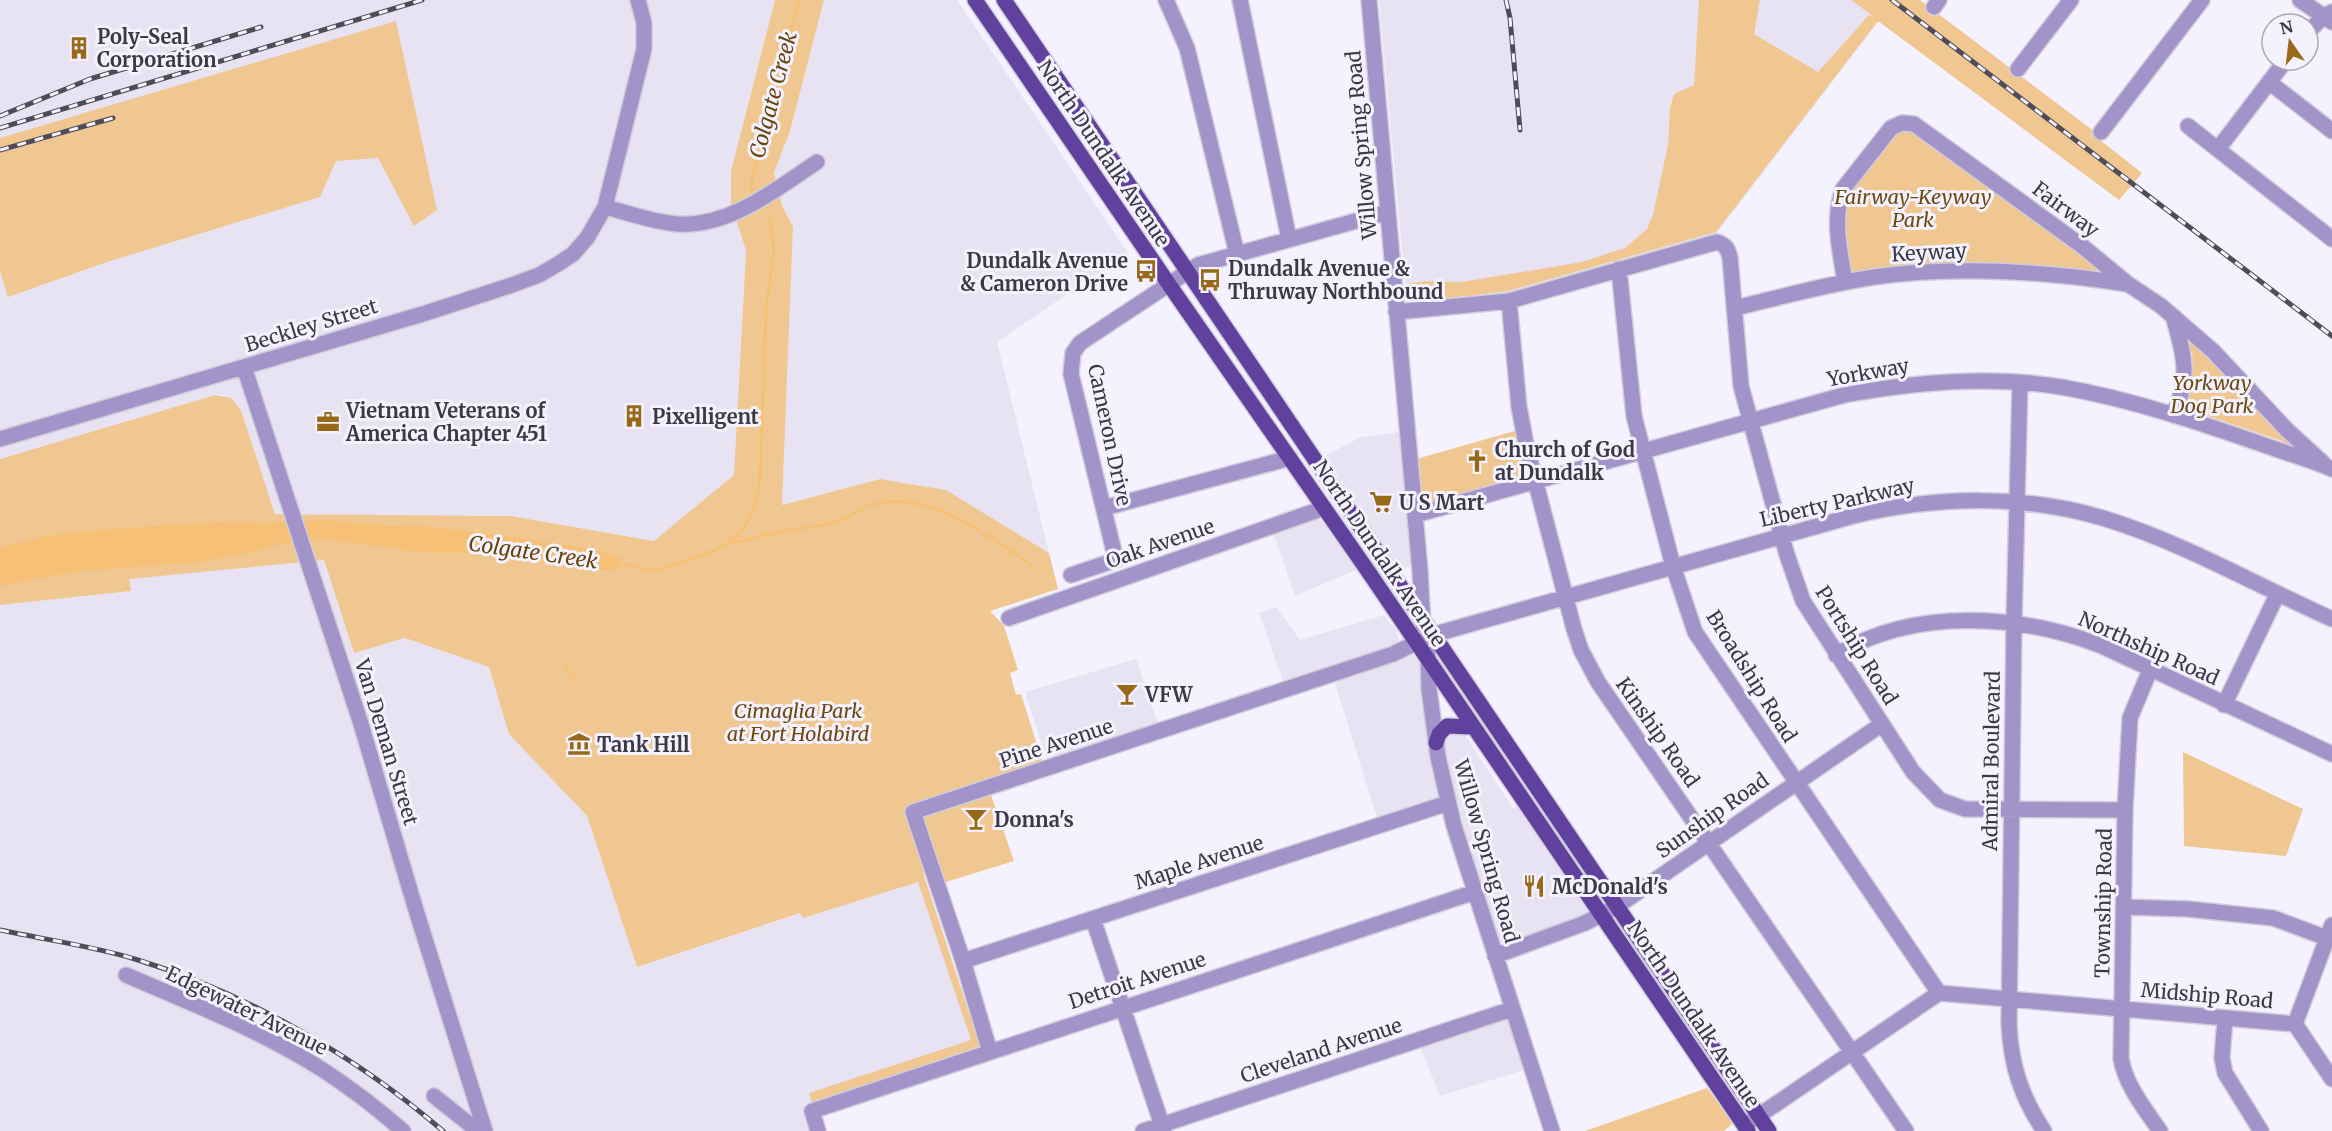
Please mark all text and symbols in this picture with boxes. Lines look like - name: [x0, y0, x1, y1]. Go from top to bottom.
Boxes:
- north arrow: [2260, 12, 2320, 72]
- text: N: [2278, 16, 2295, 39]
- place label: Poly-Seal Corporation: [97, 24, 217, 72]
- water label: Colgate Creek: [743, 28, 803, 161]
- building icon: Poly-Seal Corporation: [66, 35, 92, 61]
- street label: Willow Spring Road: [1340, 49, 1382, 242]
- street label: North Dundalk Avenue: [1032, 55, 1176, 251]
- street label: Fairway: [2028, 176, 2105, 242]
- park label: Fairway-Keyway Park: [1834, 184, 1991, 232]
- street label: Keyway: [1891, 238, 1968, 266]
- place label: Dundalk Avenue & Cameron Drive: [960, 248, 1128, 296]
- place label: Dundalk Avenue & Thruway Northbound: [1228, 256, 1443, 304]
- bus stop icon: Dundalk Avenue & Cameron Drive: [1133, 258, 1159, 284]
- bus stop icon: Dundalk Avenue & Thruway Northbound: [1197, 267, 1223, 293]
- street label: Beckley Street: [242, 293, 381, 357]
- street label: Yorkway: [1824, 352, 1911, 392]
- street label: Cameron Drive: [1083, 362, 1137, 508]
- park label: Yorkway Dog Park: [2169, 370, 2254, 418]
- place label: Vietnam Veterans of America Chapter 451: [345, 398, 547, 446]
- building icon: Pixelligent: [621, 403, 647, 429]
- place label: Pixelligent: [652, 404, 759, 429]
- office icon: Vietnam Veterans of America Chapter 451: [315, 409, 341, 435]
- place label: Church of God at Dundalk: [1495, 437, 1635, 485]
- church icon: Church of God at Dundalk: [1464, 448, 1490, 474]
- street label: North Dundalk Avenue: [1308, 455, 1452, 651]
- street label: Liberty Parkway: [1757, 472, 1917, 532]
- supermarket icon: U S Mart: [1368, 489, 1394, 515]
- place label: U S Mart: [1399, 490, 1484, 515]
- street label: Oak Avenue: [1103, 513, 1217, 573]
- water label: Colgate Creek: [467, 530, 600, 574]
- street label: Portship Road: [1811, 581, 1903, 709]
- street label: Broadship Road: [1701, 605, 1803, 747]
- street label: Northship Road: [2075, 606, 2223, 690]
- street label: Van Deman Street: [350, 655, 424, 828]
- street label: Admiral Boulevard: [1977, 671, 2005, 852]
- street label: Kinship Road: [1611, 672, 1705, 792]
- bar icon: VFW: [1114, 681, 1140, 707]
- place label: VFW: [1144, 682, 1193, 707]
- park label: Cimaglia Park at Fort Holabird: [727, 698, 870, 746]
- street label: Pine Avenue: [996, 713, 1116, 773]
- museum icon: Tank Hill: [566, 731, 592, 757]
- place label: Tank Hill: [597, 732, 690, 757]
- street label: Willow Spring Road: [1449, 755, 1525, 946]
- street label: Sunship Road: [1651, 767, 1773, 863]
- bar icon: Donna's: [963, 806, 989, 832]
- place label: Donna's: [994, 807, 1074, 832]
- street label: Township Road: [2089, 828, 2117, 978]
- street label: Maple Avenue: [1131, 829, 1267, 895]
- restaurant icon: McDonald's: [1521, 873, 1547, 899]
- place label: McDonald's: [1552, 874, 1668, 899]
- street label: North Dundalk Avenue: [1622, 916, 1766, 1112]
- street label: Detroit Avenue: [1065, 946, 1209, 1014]
- street label: Edgewater Avenue: [162, 960, 332, 1060]
- street label: Midship Road: [2140, 977, 2274, 1013]
- street label: Cleveland Avenue: [1237, 1012, 1405, 1088]

